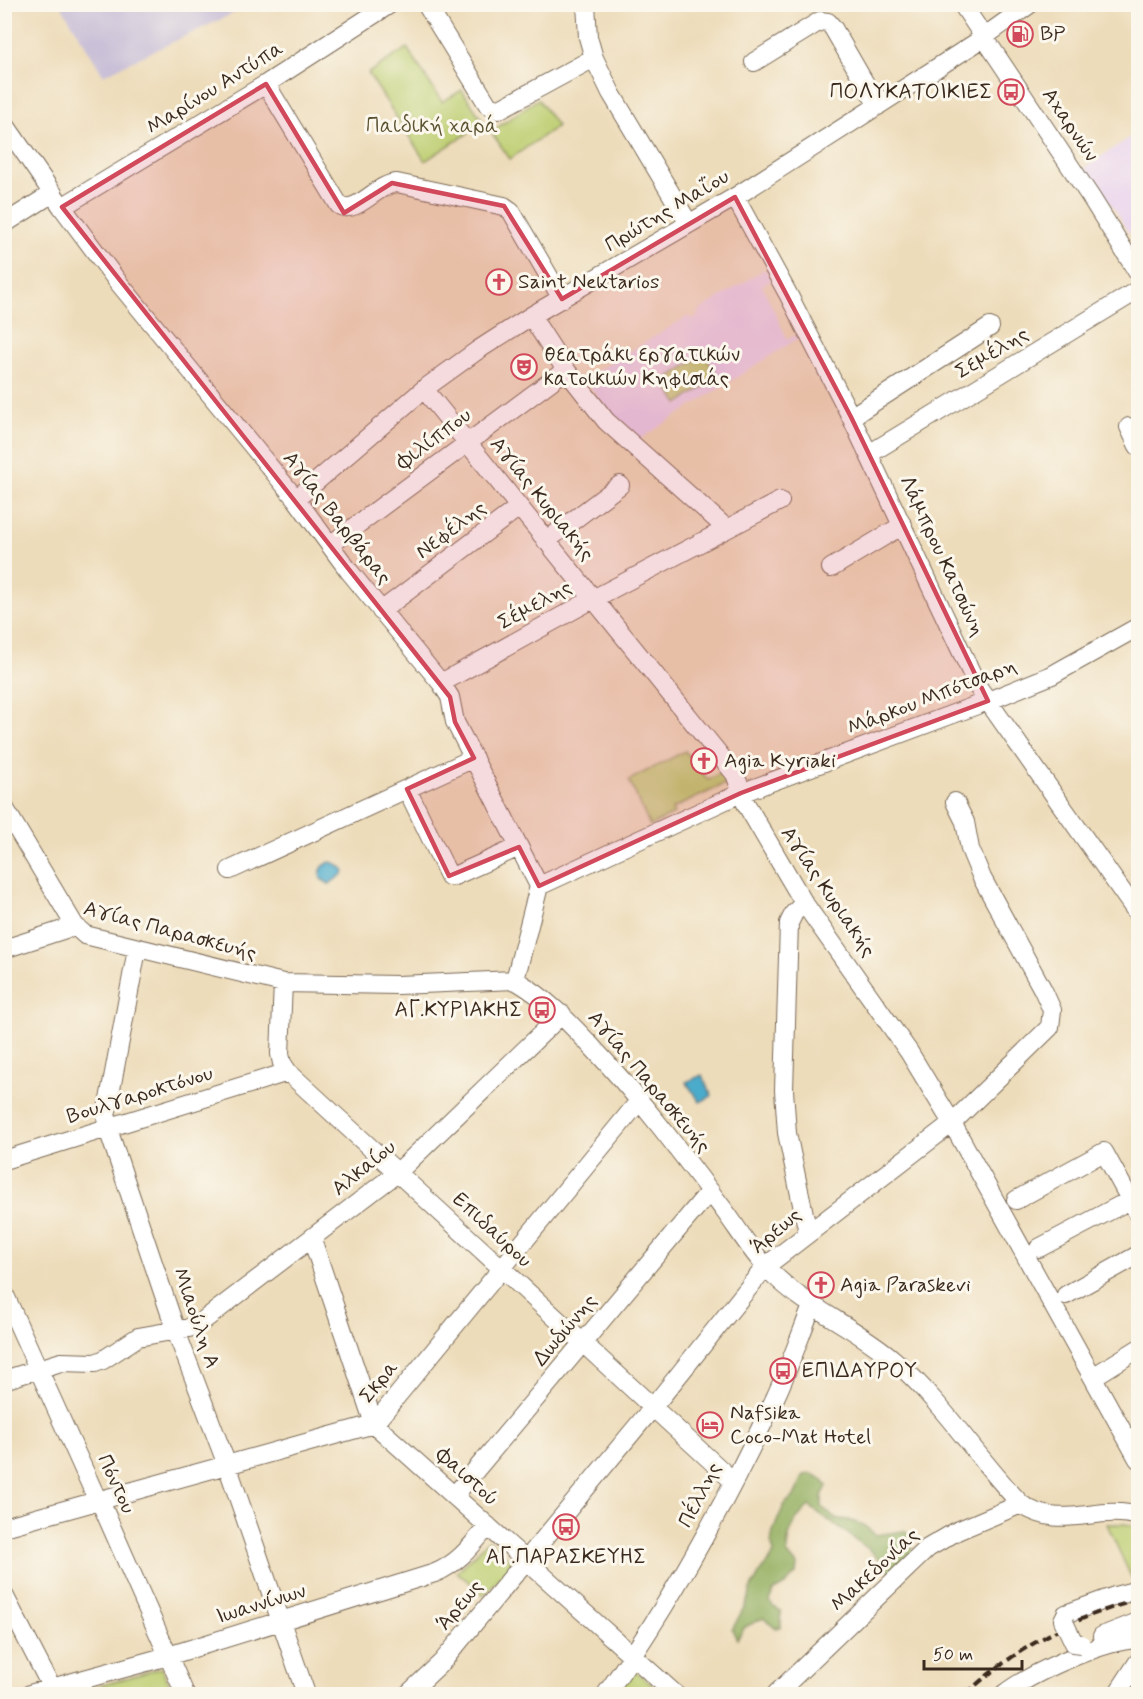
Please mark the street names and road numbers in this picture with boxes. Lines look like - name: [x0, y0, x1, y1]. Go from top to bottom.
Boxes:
- street label: Μαρίνου Αντύπα: [141, 35, 289, 141]
- street label: Αχαρνών: [1035, 83, 1105, 167]
- street label: Πρώτης Μαΐου: [600, 163, 734, 259]
- street label: Σεμέλης: [950, 319, 1034, 386]
- street label: Φιλίππου: [390, 402, 477, 477]
- street label: Αγίας Κυριακής: [483, 431, 601, 567]
- street label: Αγίας Βαρβάρας: [276, 446, 398, 590]
- street label: Λάμπρου Κατσώνη: [892, 471, 992, 641]
- street label: Νεφέλης: [409, 493, 492, 566]
- street label: Σέμελης: [492, 572, 577, 637]
- street label: Μάρκου Μπότσαρη: [843, 652, 1021, 742]
- street label: Αγίας Κυριακής: [774, 821, 882, 963]
- street label: Αγίας Παρασκευής: [80, 894, 260, 968]
- street label: Αγίας Παρασκευής: [581, 1005, 717, 1159]
- street label: Βουλγαροκτόνου: [63, 1059, 217, 1131]
- street label: Αλκαίου: [326, 1133, 402, 1203]
- street label: Επιδαύρου: [446, 1186, 538, 1274]
- street label: Άρεως: [745, 1202, 807, 1260]
- street label: Μιαούλη Α: [166, 1264, 226, 1372]
- street label: Δωδώνης: [527, 1288, 603, 1372]
- street label: Σκρα: [353, 1355, 405, 1409]
- street label: Φαιστού: [429, 1441, 504, 1513]
- street label: Πόντου: [90, 1450, 142, 1518]
- street label: Πέλλης: [671, 1457, 728, 1532]
- street label: Μακεδονίας: [824, 1522, 926, 1618]
- street label: Άρεως: [431, 1574, 489, 1636]
- street label: Ιωαννίνων: [213, 1577, 309, 1631]

